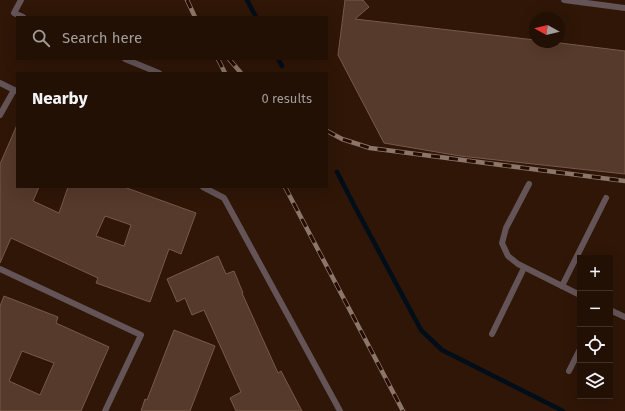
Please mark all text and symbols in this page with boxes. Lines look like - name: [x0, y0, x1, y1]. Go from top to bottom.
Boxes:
- north arrow: [529, 12, 565, 48]
- search box: [16, 16, 328, 60]
- icon: search: [30, 27, 52, 49]
- text: Search here: [62, 29, 142, 47]
- text: Nearby: [32, 88, 87, 109]
- text: 0 results: [261, 91, 312, 106]
- map controls: [577, 255, 613, 399]
- button: +: [577, 255, 613, 291]
- button: −: [577, 291, 613, 327]
- button: locate: [577, 327, 613, 363]
- button: layers: [577, 363, 613, 399]

